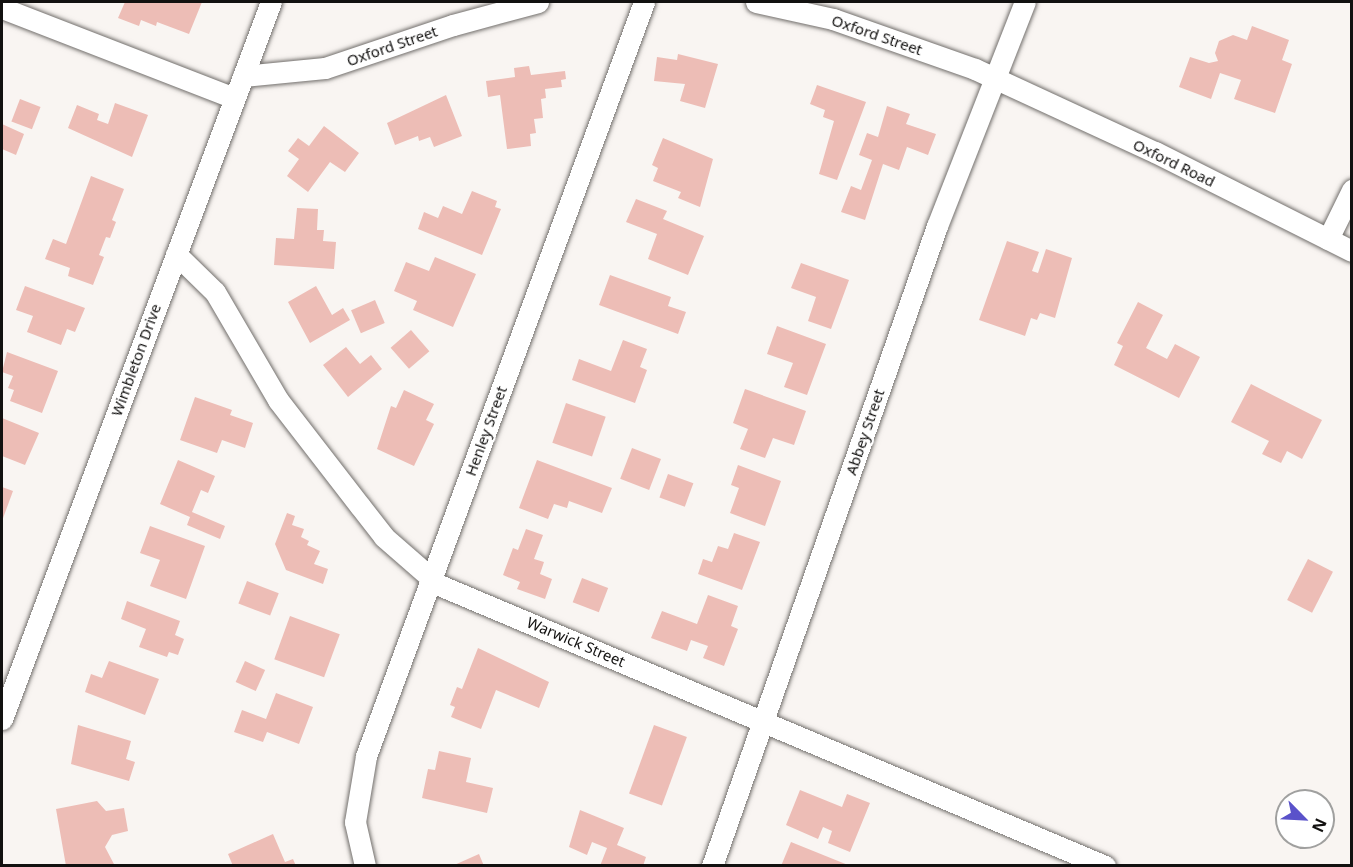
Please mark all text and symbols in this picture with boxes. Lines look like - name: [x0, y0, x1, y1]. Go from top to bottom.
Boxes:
- street label: Oxford Street: [829, 11, 925, 59]
- street label: Oxford Street: [344, 22, 440, 70]
- street label: Oxford Road: [1130, 135, 1218, 191]
- street label: Wimbleton Drive: [107, 301, 165, 419]
- street label: Henley Street: [461, 384, 511, 478]
- street label: Abbey Street: [842, 387, 888, 477]
- street label: Warwick Street: [524, 613, 628, 671]
- north arrow: [1275, 789, 1335, 849]
- text: N: [1307, 815, 1332, 836]

